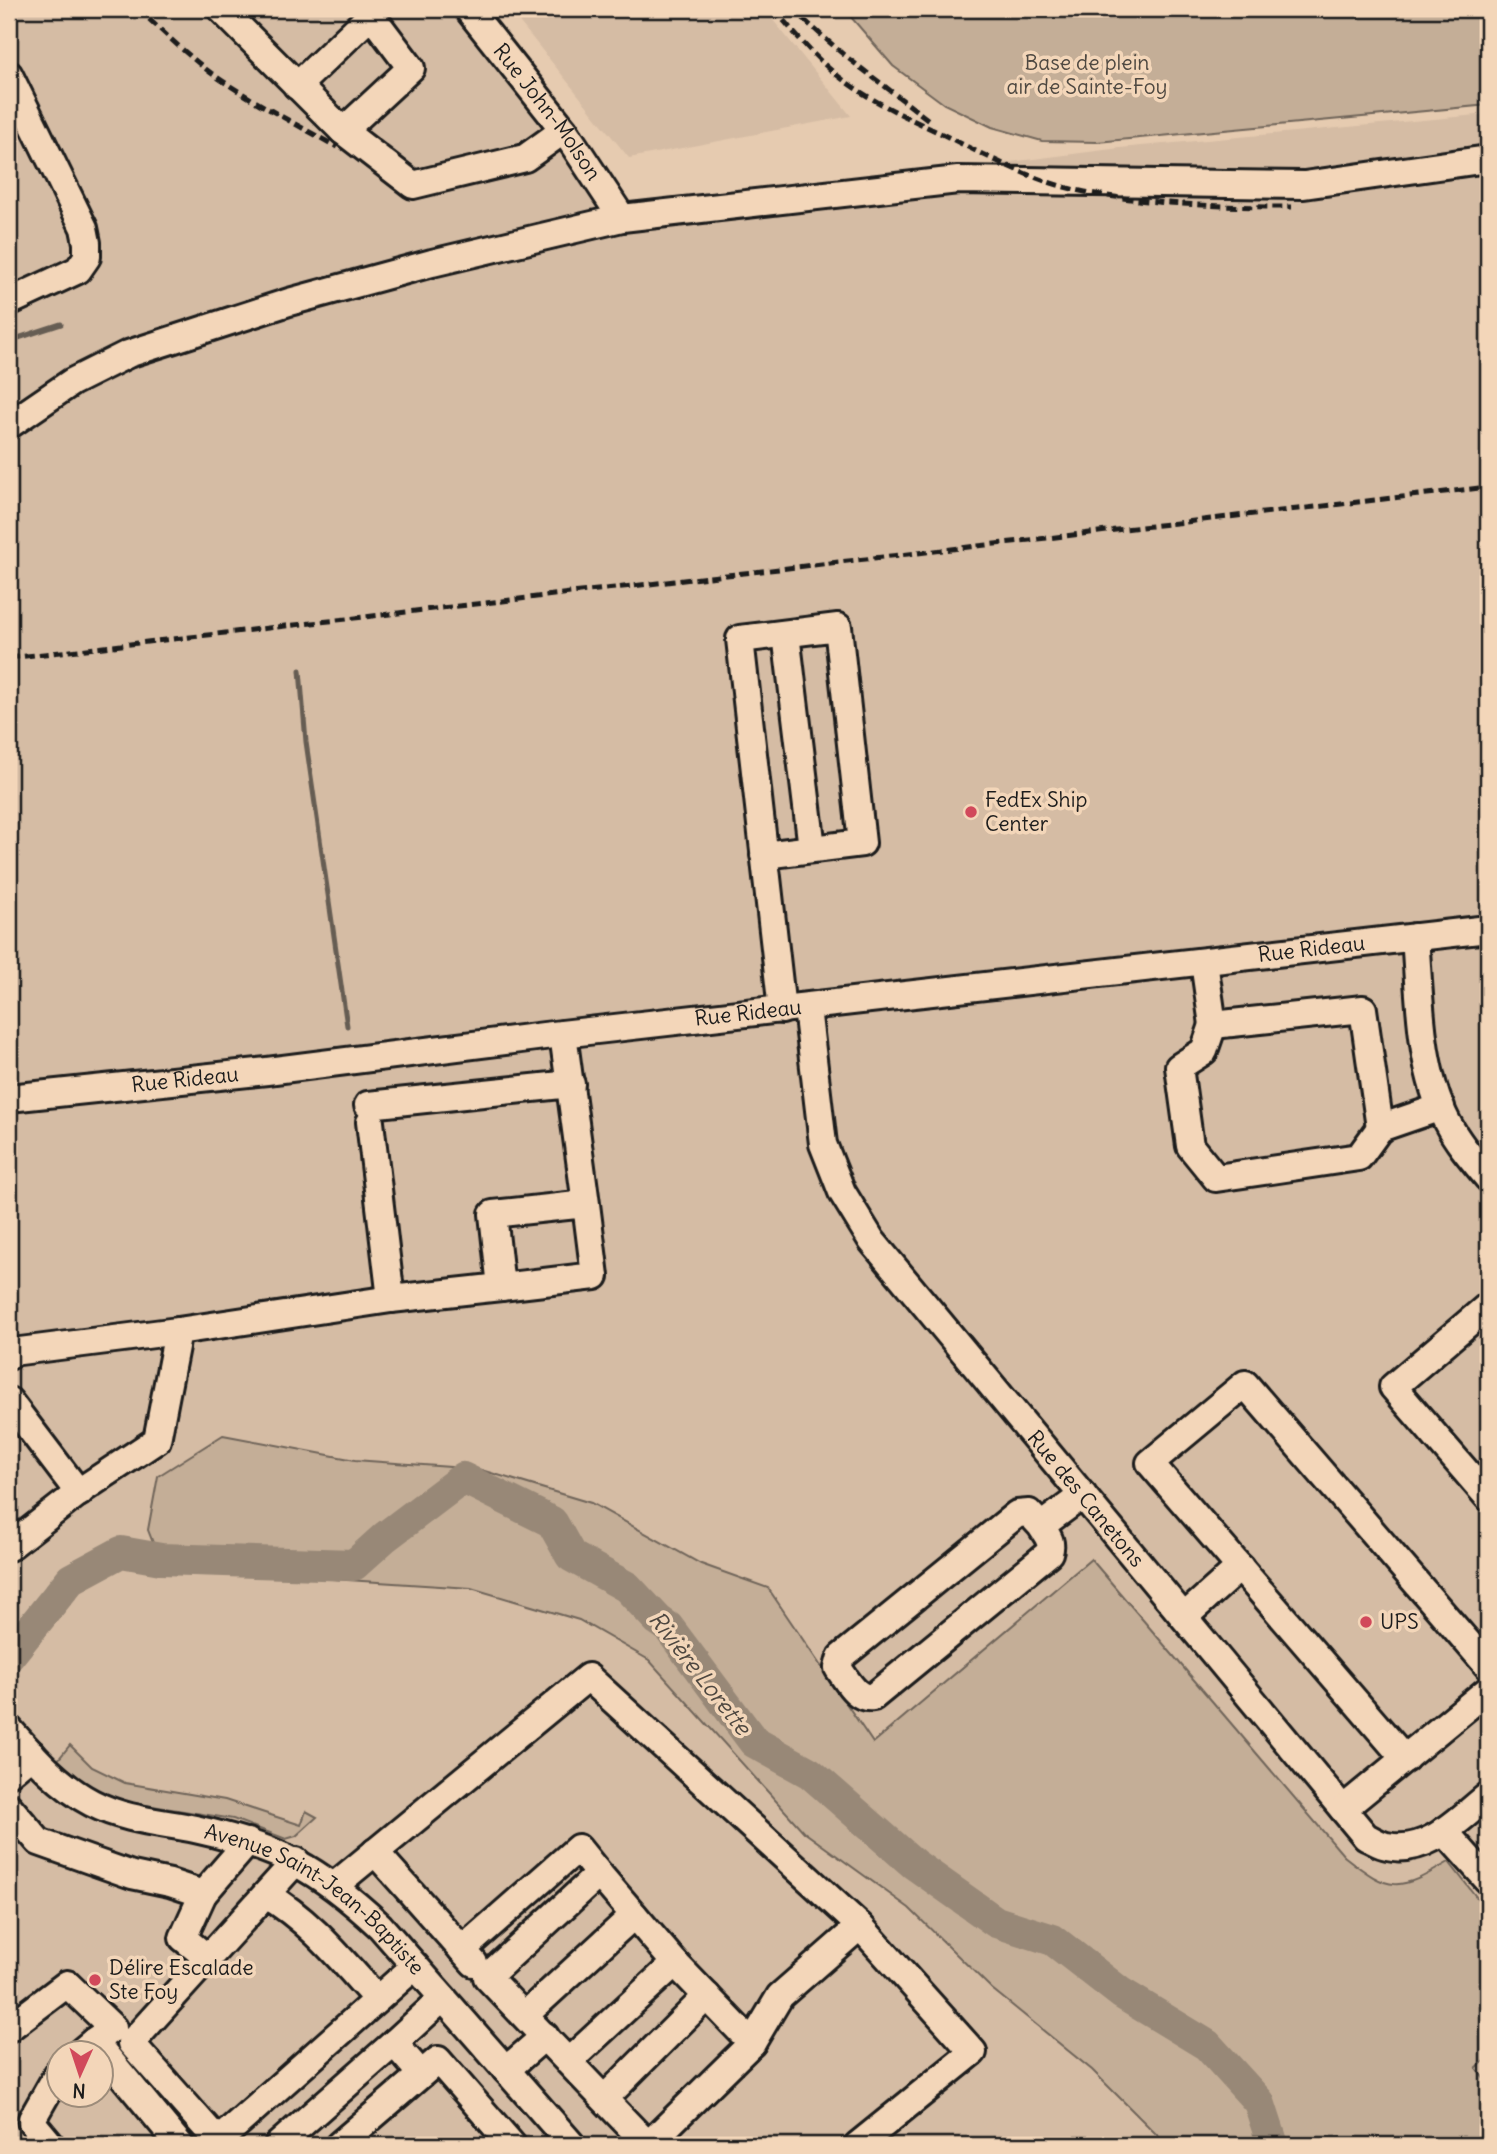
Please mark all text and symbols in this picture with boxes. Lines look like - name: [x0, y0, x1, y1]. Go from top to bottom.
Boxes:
- street label: Rue John-Molson: [488, 38, 607, 185]
- park label: Base de plein air de Sainte-Foy: [1006, 49, 1168, 100]
- place label: FedEx Ship Center: [985, 786, 1087, 837]
- marker: FedEx Ship Center: [963, 804, 979, 820]
- street label: Rue Rideau: [1256, 929, 1366, 968]
- street label: Rue Rideau: [693, 993, 803, 1032]
- street label: Rue Rideau: [130, 1060, 240, 1098]
- street label: Rue des Canetons: [1022, 1425, 1151, 1573]
- water label: Rivière Lorette: [643, 1605, 759, 1742]
- place label: UPS: [1380, 1608, 1419, 1635]
- marker: UPS: [1358, 1614, 1374, 1630]
- street label: Avenue Saint-Jean-Baptiste: [202, 1818, 430, 1980]
- place label: Délire Escalade Ste Foy: [109, 1954, 253, 2005]
- marker: Délire Escalade Ste Foy: [87, 1972, 103, 1988]
- north arrow: [46, 2038, 116, 2108]
- text: N: [72, 2079, 86, 2103]

